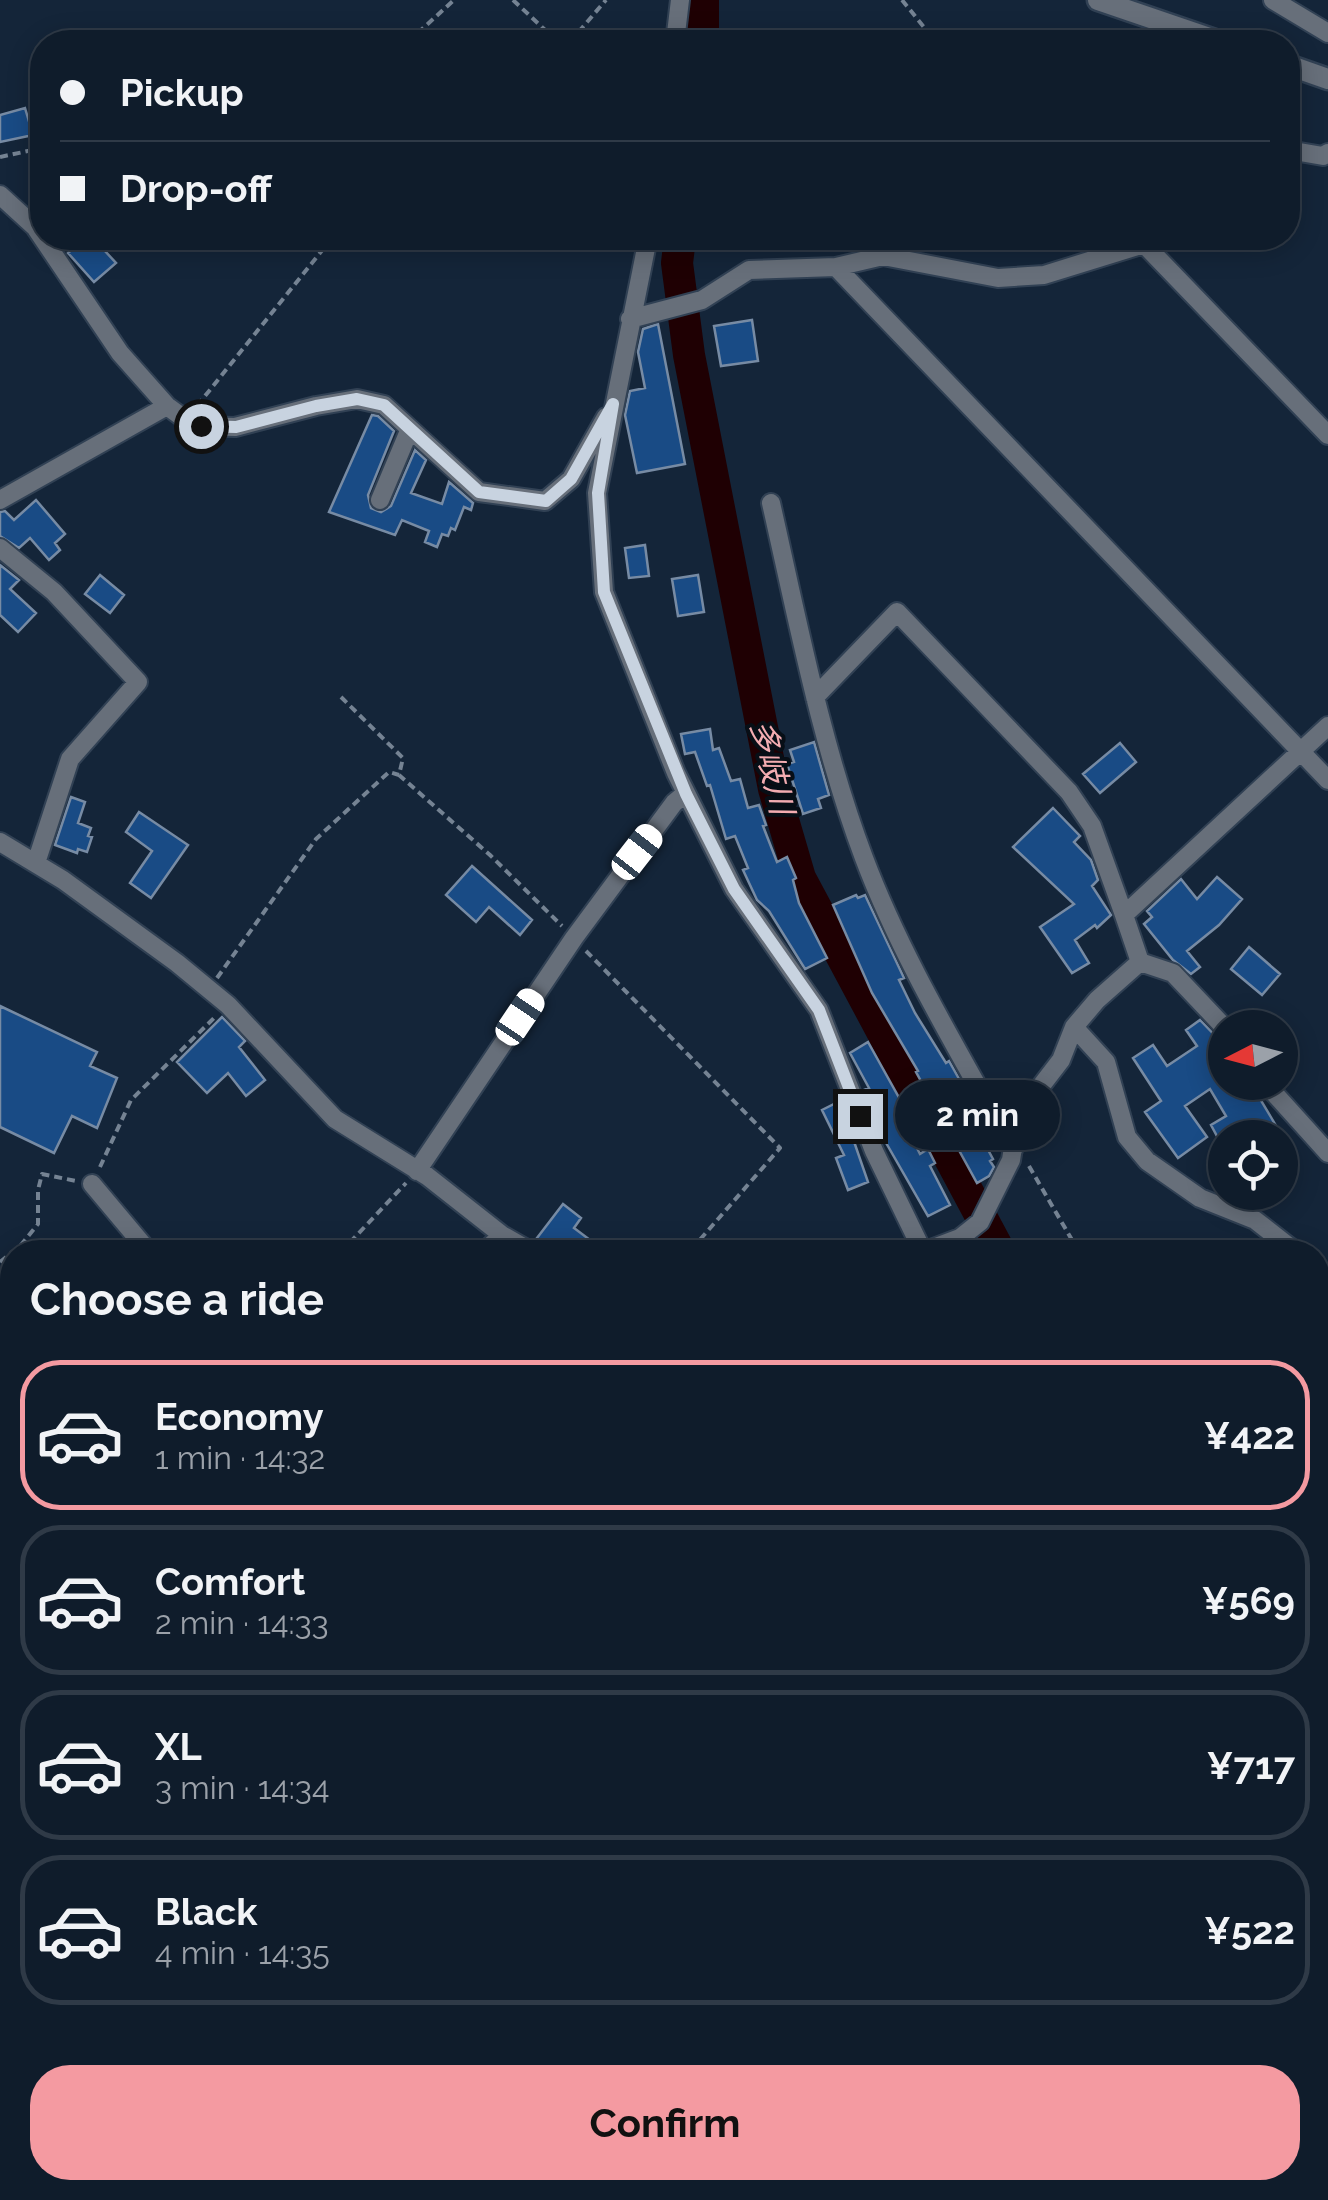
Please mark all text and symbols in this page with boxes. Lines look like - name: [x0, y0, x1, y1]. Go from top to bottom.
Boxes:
- text: Pickup: [120, 70, 244, 115]
- text: Drop-off: [120, 166, 272, 211]
- route start: [179, 404, 224, 449]
- water label: 多岐川: [744, 716, 802, 821]
- car: [607, 819, 667, 885]
- car: [491, 984, 549, 1050]
- north arrow: [1208, 1010, 1298, 1100]
- map controls: [1208, 1010, 1298, 1210]
- callout: 2 min: [895, 1081, 1060, 1151]
- route end: [838, 1094, 883, 1139]
- text: 2 min: [936, 1096, 1019, 1133]
- button: locate: [1208, 1120, 1298, 1210]
- text: Choose a ride: [30, 1273, 324, 1326]
- icon: car: [35, 1390, 125, 1480]
- text: Economy: [155, 1394, 324, 1439]
- text: ¥422: [1203, 1413, 1295, 1458]
- text: 1 min · 14:32: [155, 1439, 325, 1476]
- icon: car: [35, 1555, 125, 1645]
- text: Comfort: [155, 1559, 305, 1604]
- text: ¥569: [1201, 1578, 1295, 1623]
- text: 2 min · 14:33: [155, 1604, 329, 1641]
- icon: car: [35, 1720, 125, 1810]
- text: XL: [155, 1724, 202, 1769]
- text: ¥717: [1207, 1743, 1295, 1788]
- text: 3 min · 14:34: [155, 1769, 329, 1806]
- icon: car: [35, 1885, 125, 1975]
- text: Black: [155, 1889, 257, 1934]
- text: ¥522: [1204, 1908, 1295, 1953]
- text: 4 min · 14:35: [155, 1934, 330, 1971]
- button: Confirm: [30, 2065, 1300, 2180]

